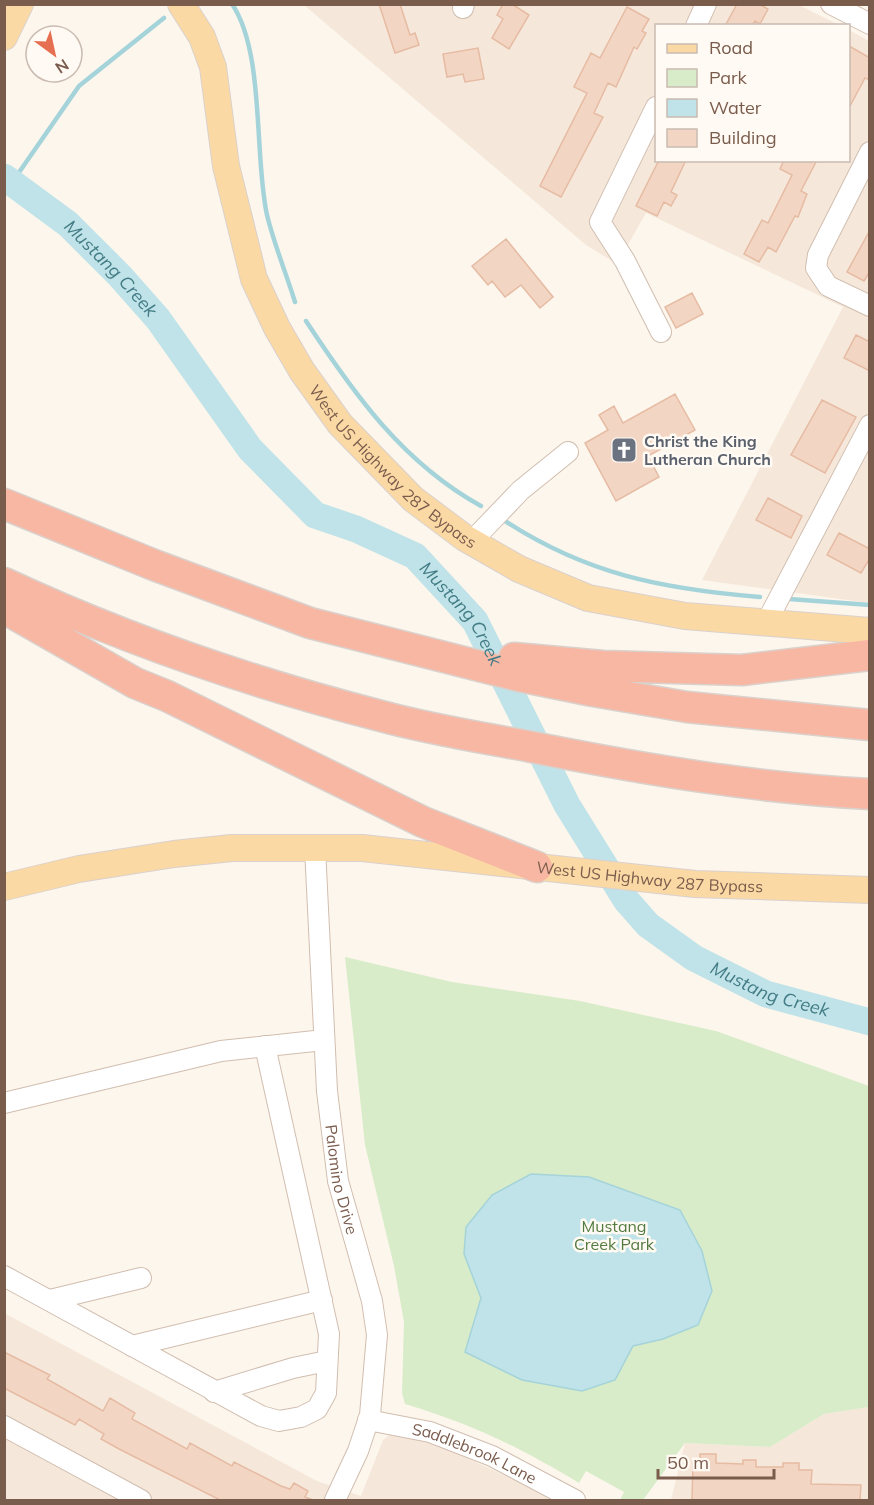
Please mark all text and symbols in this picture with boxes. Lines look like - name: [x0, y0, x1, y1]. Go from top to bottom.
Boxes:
- north arrow: [24, 24, 84, 84]
- legend: [655, 24, 850, 162]
- text: Road: [709, 36, 753, 59]
- text: N: [52, 55, 73, 78]
- text: Park: [709, 66, 748, 89]
- text: Water: [709, 96, 762, 119]
- text: Building: [709, 126, 777, 149]
- water label: Mustang Creek: [59, 215, 163, 322]
- street label: West US Highway 287 Bypass: [305, 381, 480, 553]
- place label: Christ the King Lutheran Church: [644, 431, 771, 469]
- church icon: Christ the King Lutheran Church: [609, 435, 639, 465]
- water label: Mustang Creek: [415, 557, 508, 670]
- street label: West US Highway 287 Bypass: [536, 857, 764, 896]
- water label: Mustang Creek: [707, 956, 833, 1022]
- street label: Palomino Drive: [321, 1123, 363, 1237]
- park label: Mustang Creek Park: [574, 1216, 655, 1254]
- street label: Saddlebrook Lane: [410, 1419, 540, 1488]
- scale bar: [658, 1442, 774, 1480]
- text: 50 m: [667, 1451, 709, 1474]

